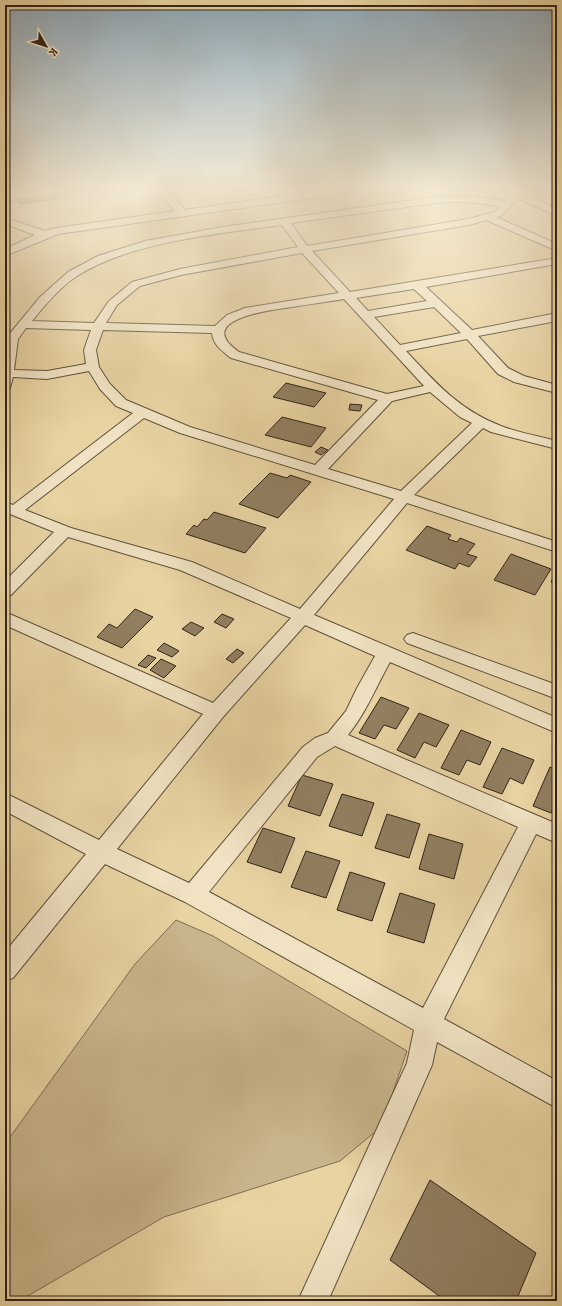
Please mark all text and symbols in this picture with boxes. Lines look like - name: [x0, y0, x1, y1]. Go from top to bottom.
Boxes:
- north arrow: [26, 26, 66, 66]
- text: K: [45, 44, 61, 60]

